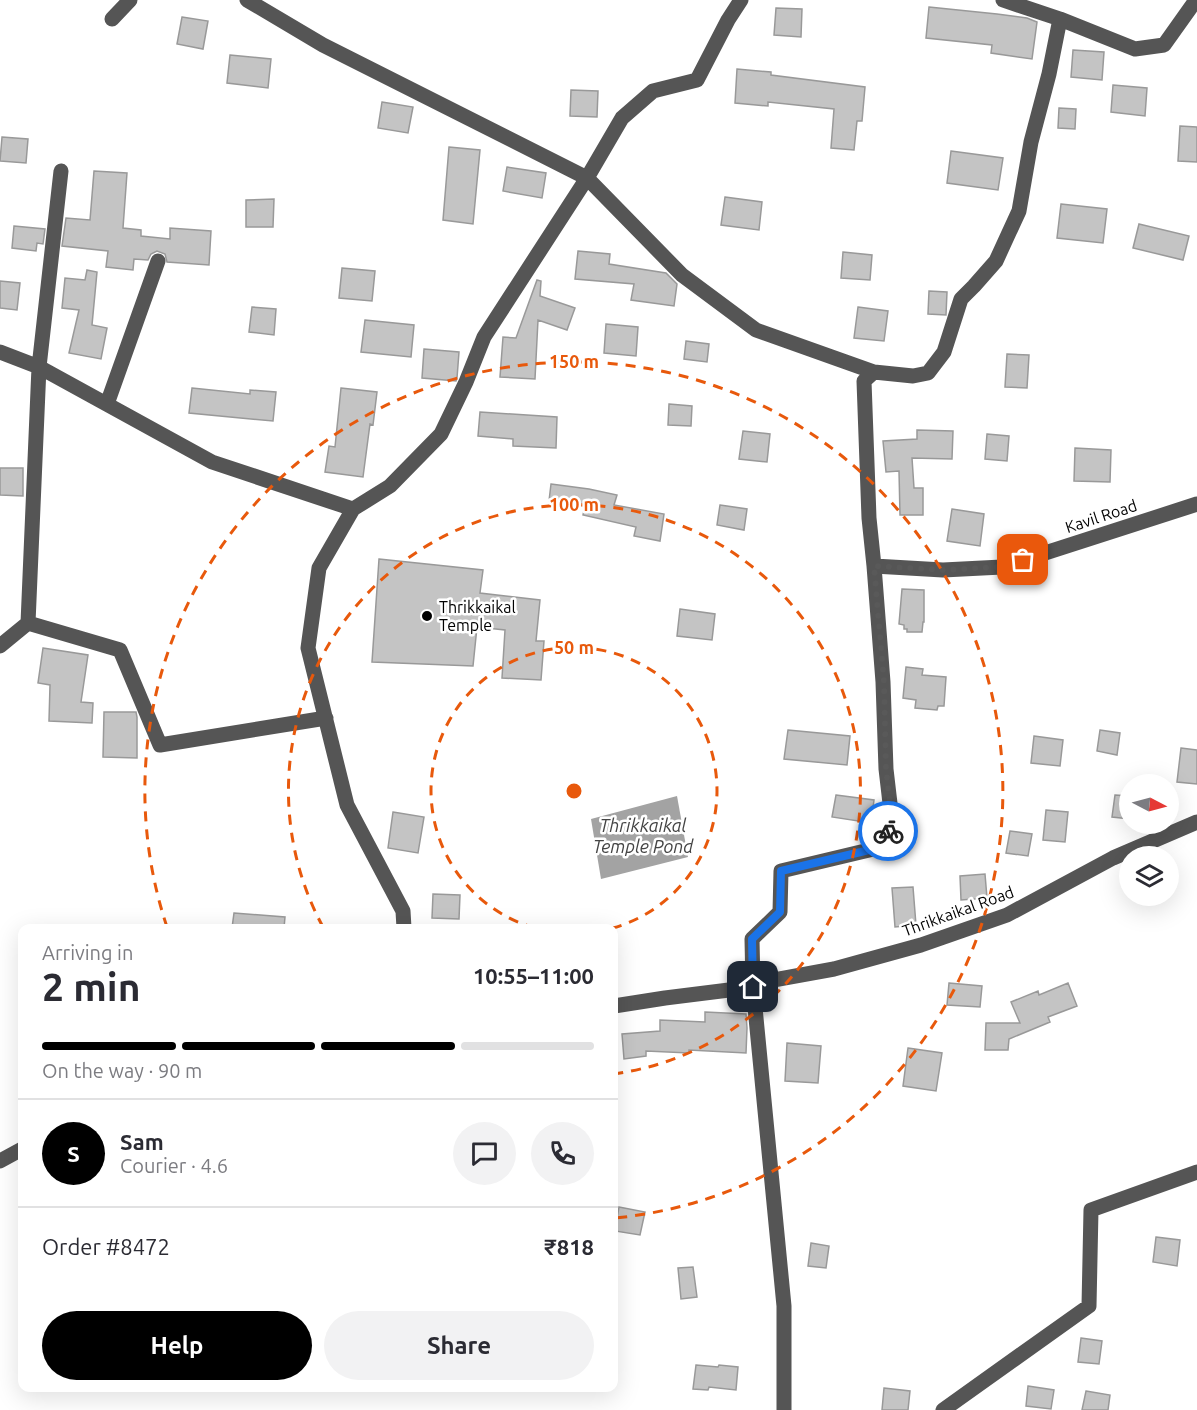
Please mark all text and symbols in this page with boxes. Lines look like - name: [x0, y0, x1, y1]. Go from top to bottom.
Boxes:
- text: 150 m: [549, 351, 599, 371]
- text: 100 m: [549, 494, 599, 514]
- street label: Kavil Road: [1063, 496, 1139, 536]
- pin: [997, 534, 1048, 585]
- icon: bag: [1006, 543, 1039, 576]
- place label: Thrikkaikal Temple: [439, 598, 516, 634]
- marker: Thrikkaikal Temple: [420, 609, 434, 623]
- text: 50 m: [554, 637, 594, 657]
- north arrow: [1119, 774, 1179, 834]
- map controls: [1119, 774, 1179, 906]
- centre of rings: [564, 781, 584, 801]
- courier: [858, 801, 918, 861]
- water label: Thrikkaikal Temple Pond: [593, 815, 694, 856]
- icon: bike: [872, 815, 905, 848]
- button: layers: [1119, 846, 1179, 906]
- street label: Thrikkaikal Road: [900, 882, 1016, 940]
- text: Arriving in: [42, 941, 133, 964]
- pin: [727, 961, 778, 1012]
- text: 10:55–11:00: [473, 963, 594, 988]
- text: 2 min: [42, 965, 141, 1008]
- icon: home: [736, 970, 769, 1003]
- text: On the way · 90 m: [42, 1059, 202, 1082]
- button: chat: [453, 1122, 516, 1185]
- button: phone: [531, 1122, 594, 1185]
- text: Sam: [120, 1129, 164, 1154]
- text: S: [67, 1141, 80, 1166]
- text: Courier · 4.6: [120, 1154, 228, 1177]
- text: Order #8472: [42, 1234, 170, 1259]
- text: ₹818: [544, 1234, 594, 1259]
- button: Help: [42, 1311, 312, 1380]
- button: Share: [324, 1311, 594, 1380]

